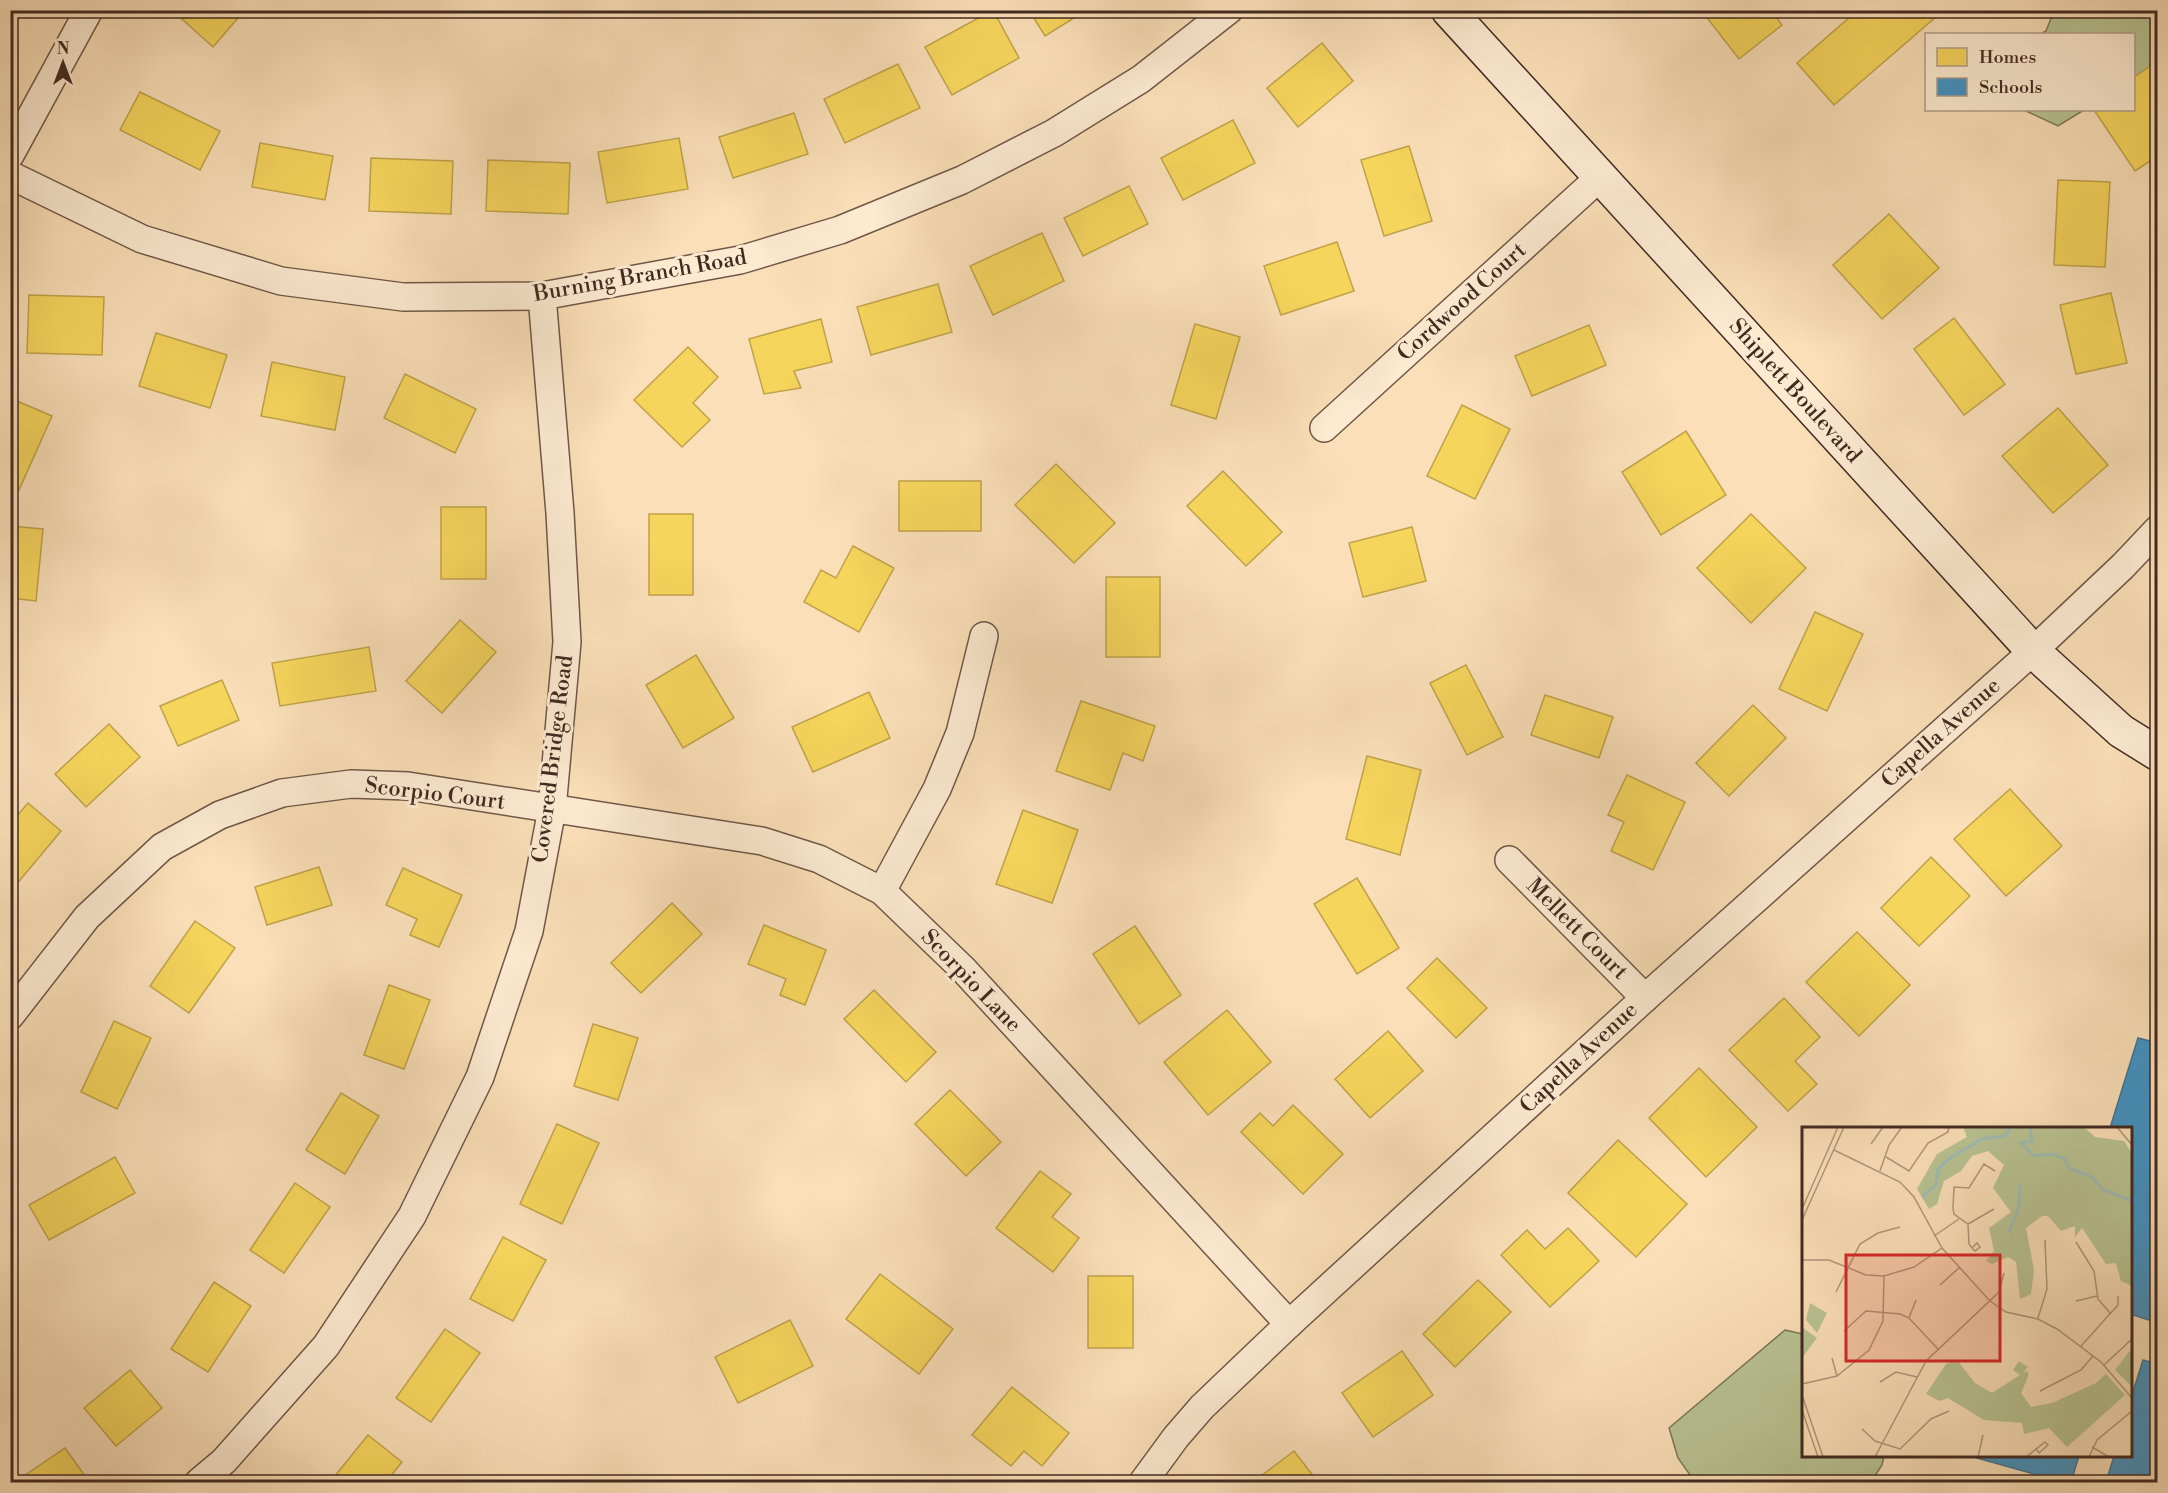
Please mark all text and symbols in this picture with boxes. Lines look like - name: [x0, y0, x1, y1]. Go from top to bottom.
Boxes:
- north arrow: [33, 33, 93, 93]
- legend: [1925, 33, 2135, 111]
- text: N: [57, 39, 70, 59]
- text: Homes: [1979, 46, 2036, 69]
- text: Schools: [1979, 76, 2043, 99]
- street label: Cordwood Court: [1392, 237, 1532, 367]
- street label: Burning Branch Road: [530, 244, 749, 308]
- street label: Shiplett Boulevard: [1723, 313, 1867, 469]
- street label: Covered Bridge Road: [527, 653, 579, 864]
- street label: Capella Avenue: [1876, 672, 2006, 794]
- street label: Scorpio Court: [363, 772, 507, 816]
- street label: Mellett Court: [1521, 873, 1634, 986]
- street label: Scorpio Lane: [915, 924, 1027, 1038]
- street label: Capella Avenue: [1514, 997, 1644, 1119]
- inset map: [1802, 1127, 2132, 1457]

